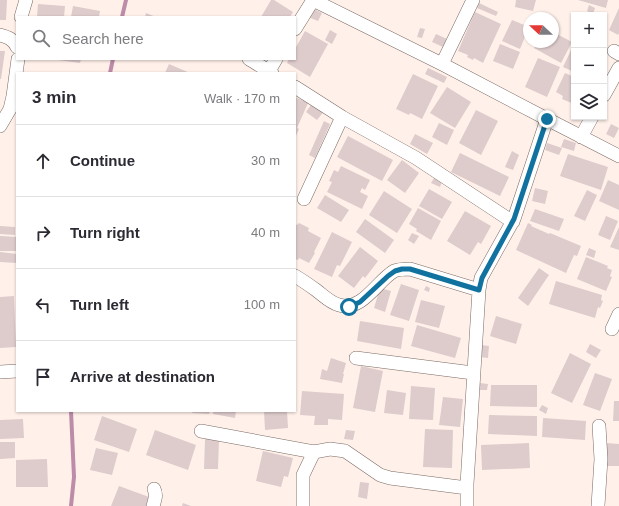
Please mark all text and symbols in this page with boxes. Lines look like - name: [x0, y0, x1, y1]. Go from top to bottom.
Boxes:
- north arrow: [523, 12, 559, 48]
- map controls: [571, 12, 607, 120]
- button: +: [571, 12, 607, 48]
- search box: [16, 16, 296, 60]
- icon: search: [30, 27, 52, 49]
- text: Search here: [62, 30, 144, 47]
- button: −: [571, 48, 607, 84]
- button: layers: [571, 84, 607, 120]
- text: 3 min: [32, 88, 76, 107]
- text: Walk · 170 m: [204, 91, 280, 106]
- route end: [538, 110, 556, 128]
- icon: ahead: [32, 150, 54, 172]
- text: Continue: [70, 152, 135, 169]
- text: 30 m: [251, 153, 280, 168]
- icon: right: [32, 222, 54, 244]
- text: Turn right: [70, 224, 140, 241]
- text: 40 m: [251, 225, 280, 240]
- icon: left: [32, 294, 54, 316]
- text: Turn left: [70, 296, 129, 313]
- text: 100 m: [244, 297, 280, 312]
- route start: [340, 298, 358, 316]
- icon: arrive: [32, 366, 54, 388]
- text: Arrive at destination: [70, 368, 215, 385]

